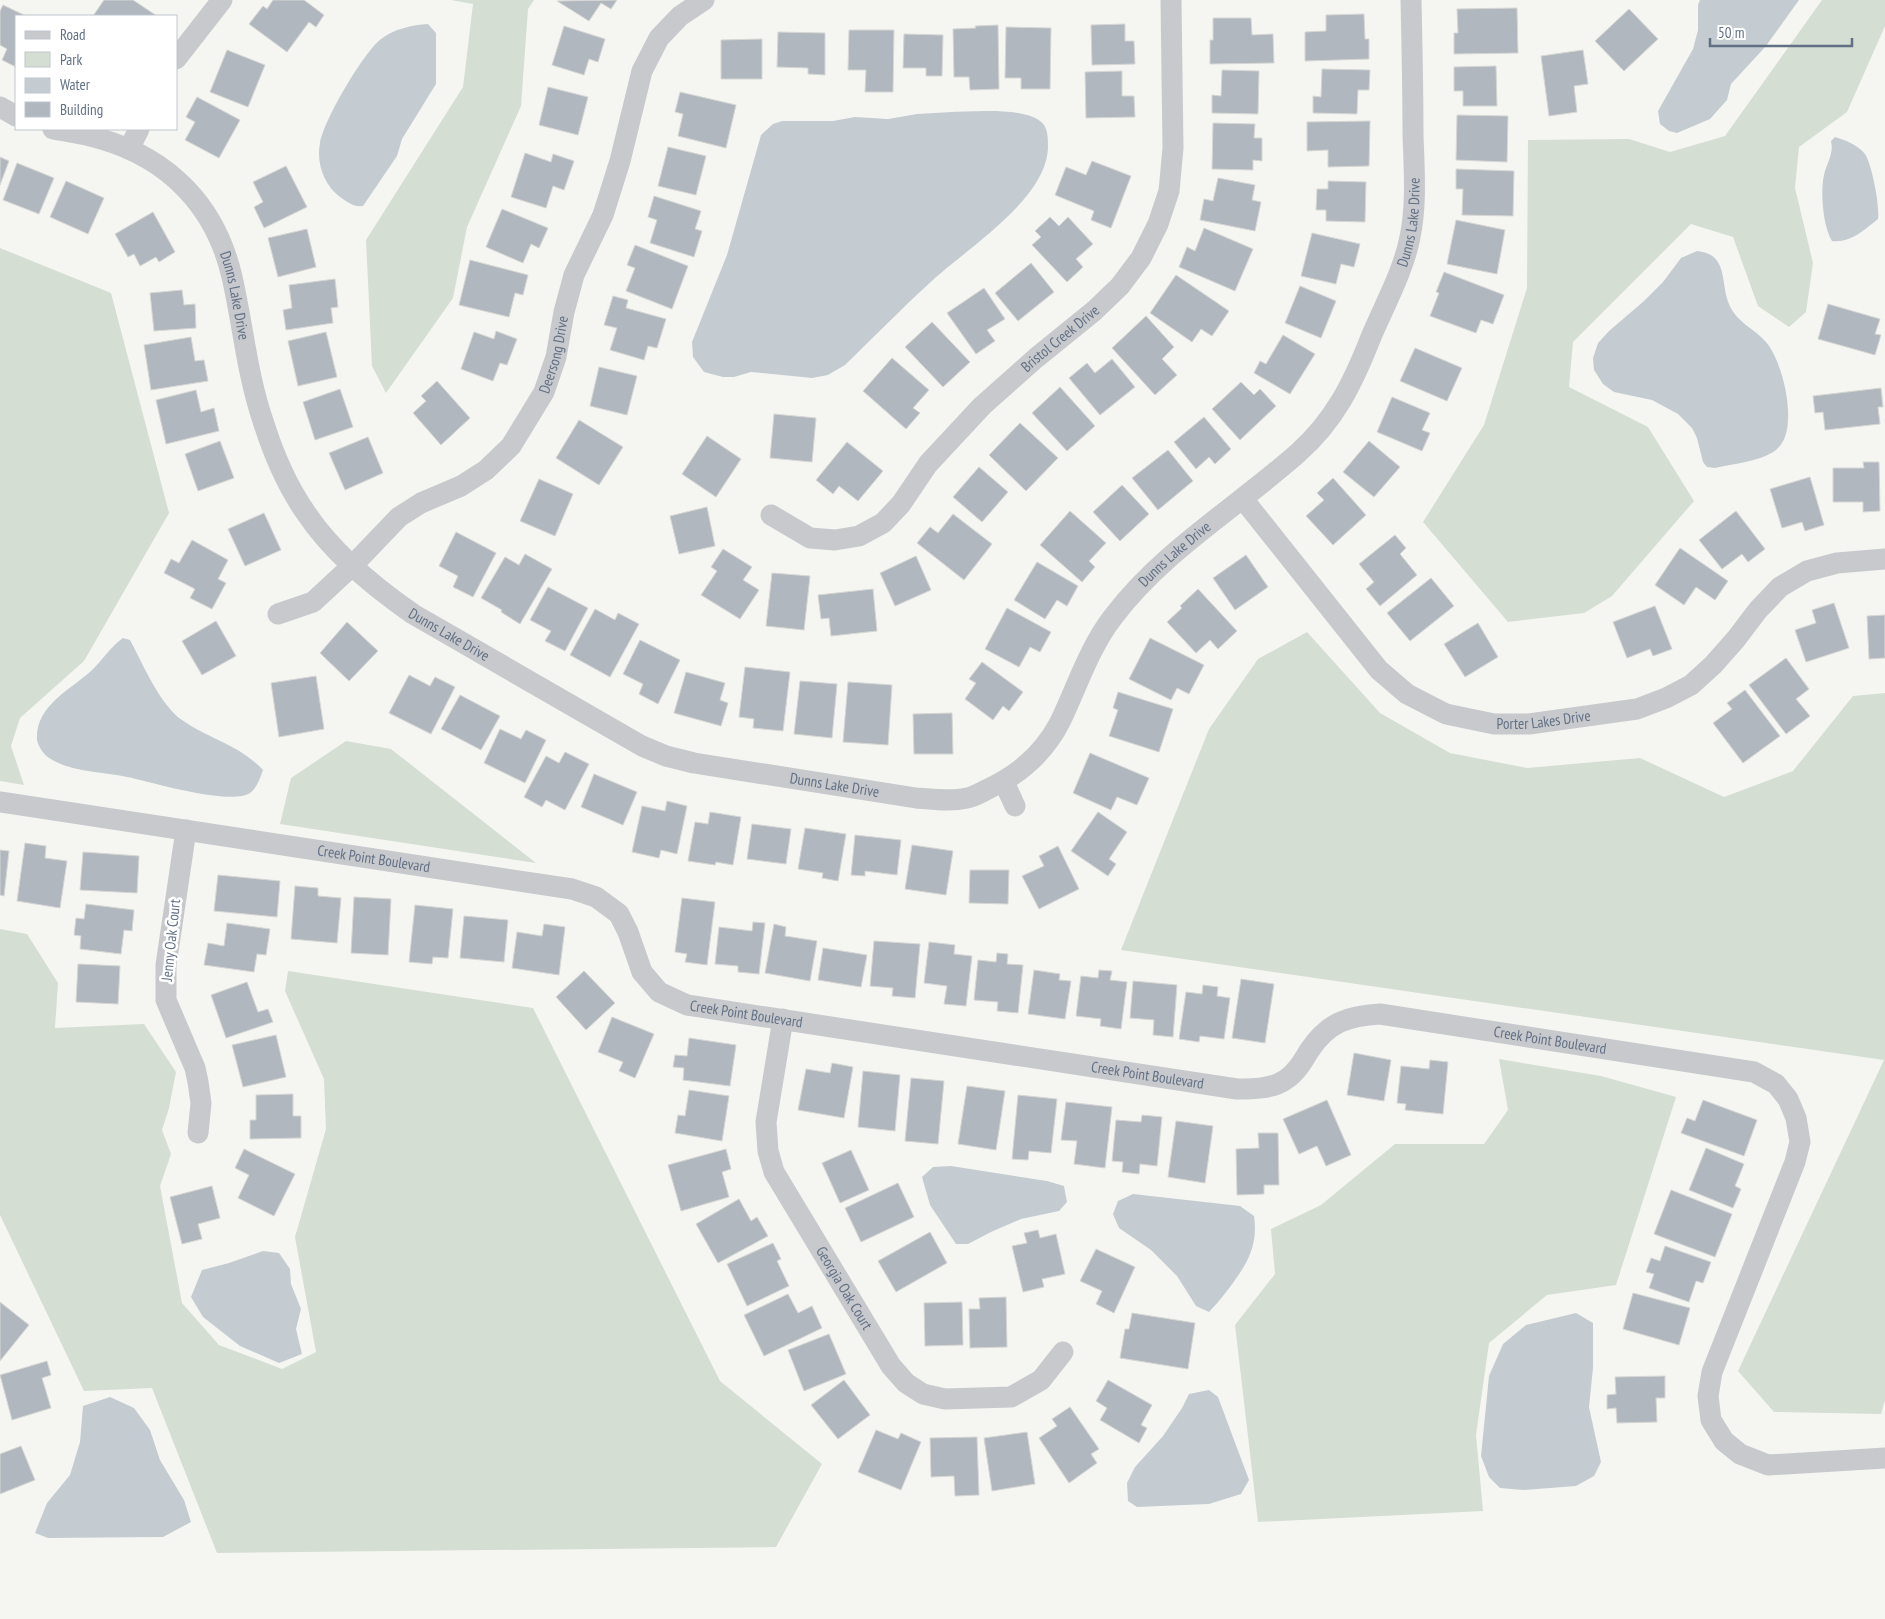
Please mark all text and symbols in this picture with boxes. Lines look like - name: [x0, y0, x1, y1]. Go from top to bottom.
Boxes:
- legend: [15, 15, 178, 130]
- scale bar: [1710, 15, 1852, 47]
- text: 50 m: [1718, 23, 1744, 42]
- text: Road: [60, 25, 86, 44]
- text: Park: [60, 50, 82, 69]
- text: Water: [60, 75, 91, 94]
- text: Building: [60, 100, 103, 119]
- street label: Dunns Lake Drive: [1392, 178, 1424, 269]
- street label: Dunns Lake Drive: [216, 248, 254, 341]
- street label: Bristol Creek Drive: [1017, 301, 1103, 376]
- street label: Deersong Drive: [534, 314, 572, 396]
- street label: Dunns Lake Drive: [1134, 517, 1214, 591]
- street label: Dunns Lake Drive: [405, 603, 493, 665]
- street label: Porter Lakes Drive: [1497, 706, 1592, 733]
- street label: Dunns Lake Drive: [789, 768, 881, 801]
- street label: Creek Point Boulevard: [316, 840, 431, 876]
- street label: Jenny Oak Court: [157, 898, 184, 983]
- street label: Creek Point Boulevard: [689, 996, 804, 1032]
- street label: Creek Point Boulevard: [1492, 1022, 1608, 1058]
- street label: Creek Point Boulevard: [1090, 1057, 1205, 1093]
- street label: Georgia Oak Court: [812, 1243, 877, 1333]

